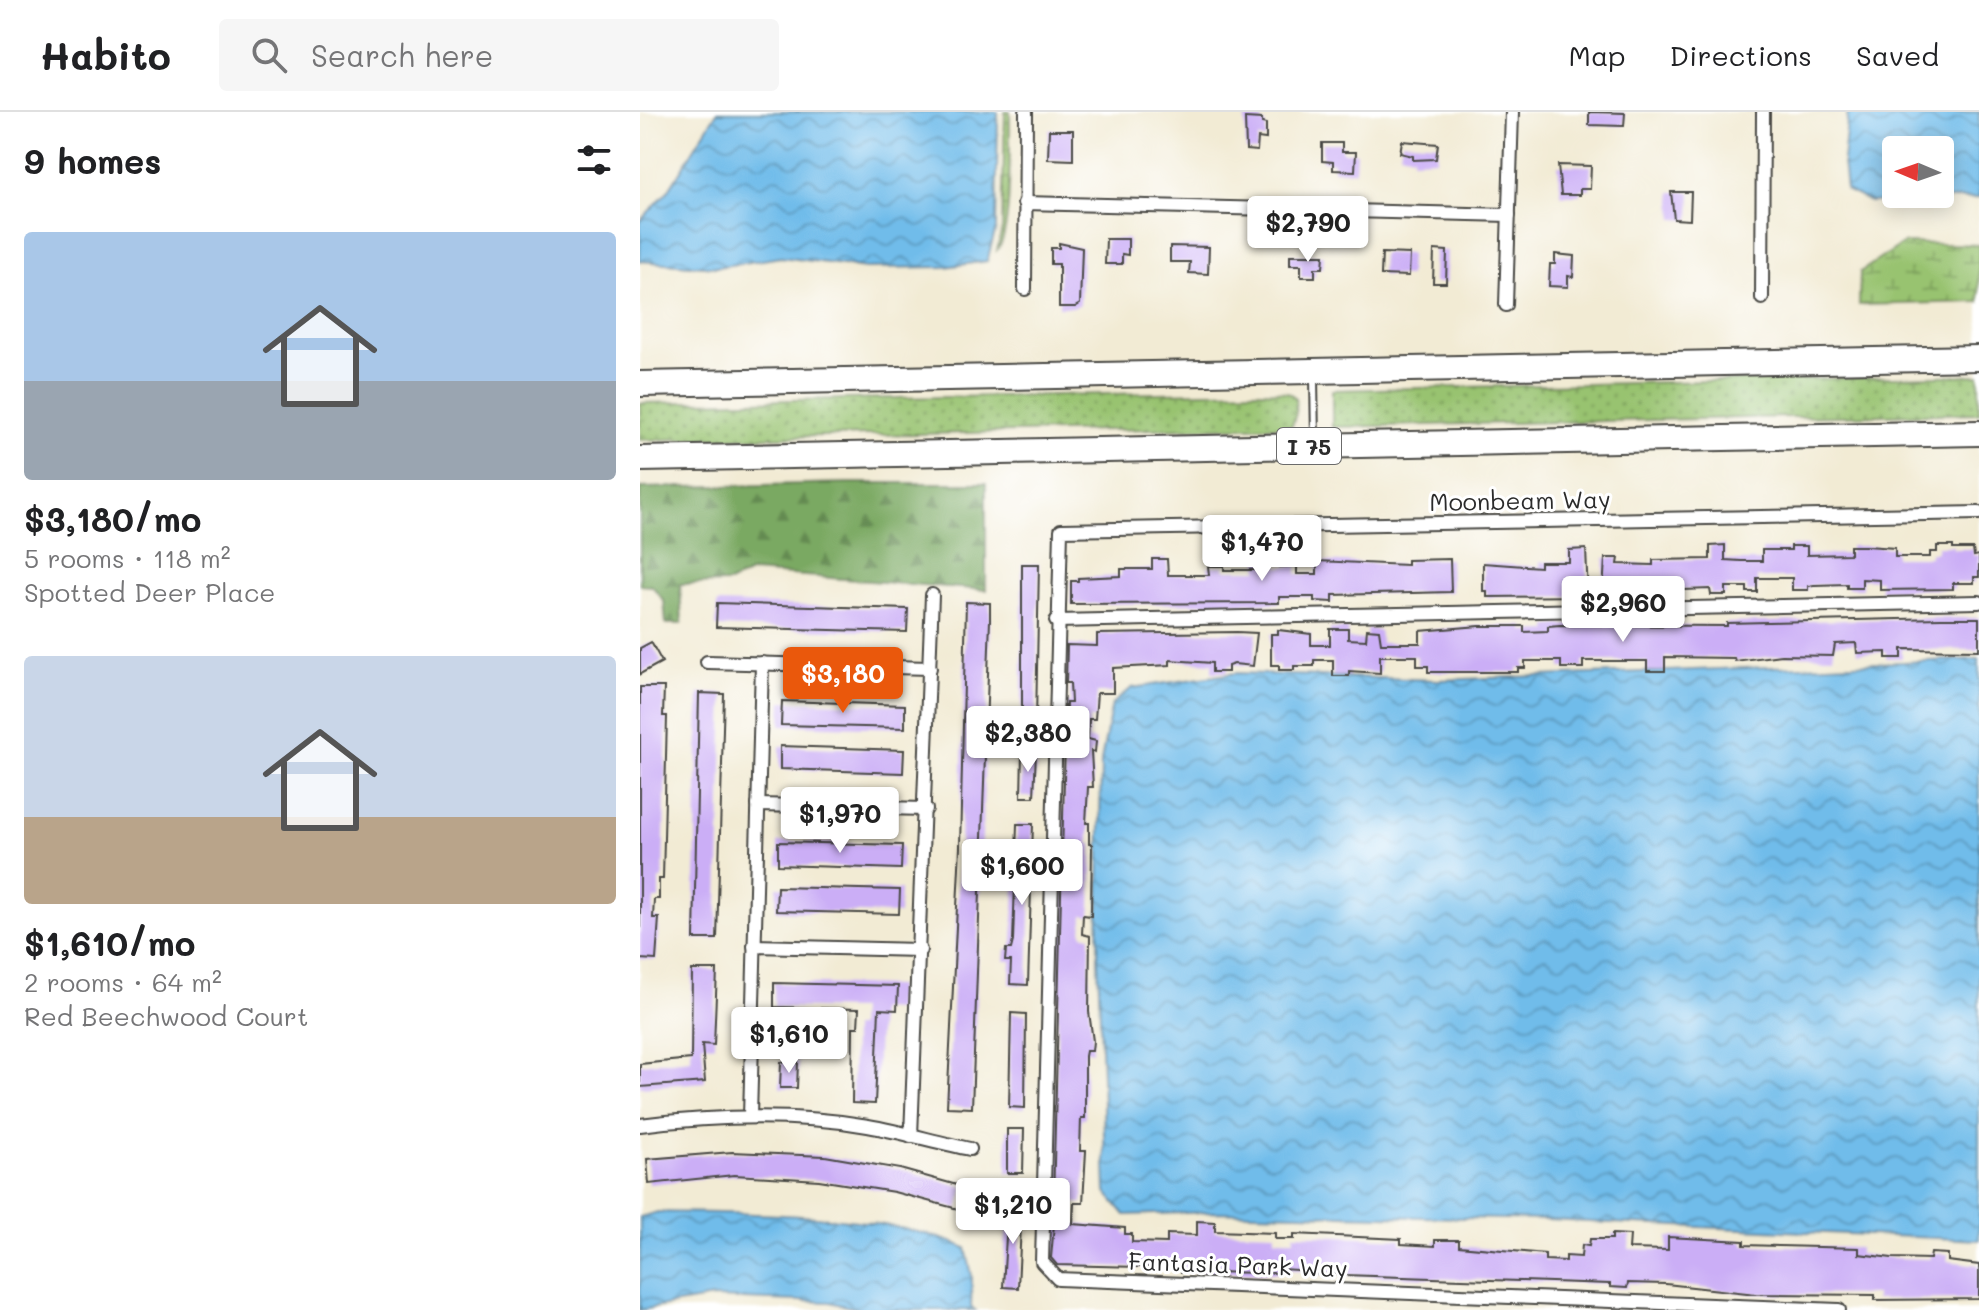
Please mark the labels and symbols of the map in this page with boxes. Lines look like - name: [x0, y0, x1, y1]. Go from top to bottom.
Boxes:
- north arrow: [1882, 136, 1954, 208]
- pin: $2,790: [1243, 196, 1373, 264]
- road number: I 75: [1277, 428, 1341, 464]
- street label: Moonbeam Way: [1429, 483, 1611, 517]
- pin: $1,470: [1197, 515, 1327, 583]
- pin: $2,960: [1558, 576, 1688, 644]
- pin: $3,180: [778, 647, 908, 715]
- pin: $2,380: [963, 706, 1093, 774]
- pin: $1,970: [775, 787, 905, 855]
- pin: $1,600: [957, 839, 1087, 907]
- pin: $1,610: [724, 1007, 854, 1075]
- pin: $1,210: [948, 1178, 1078, 1246]
- street label: Fantasia Park Way: [1128, 1245, 1348, 1283]

